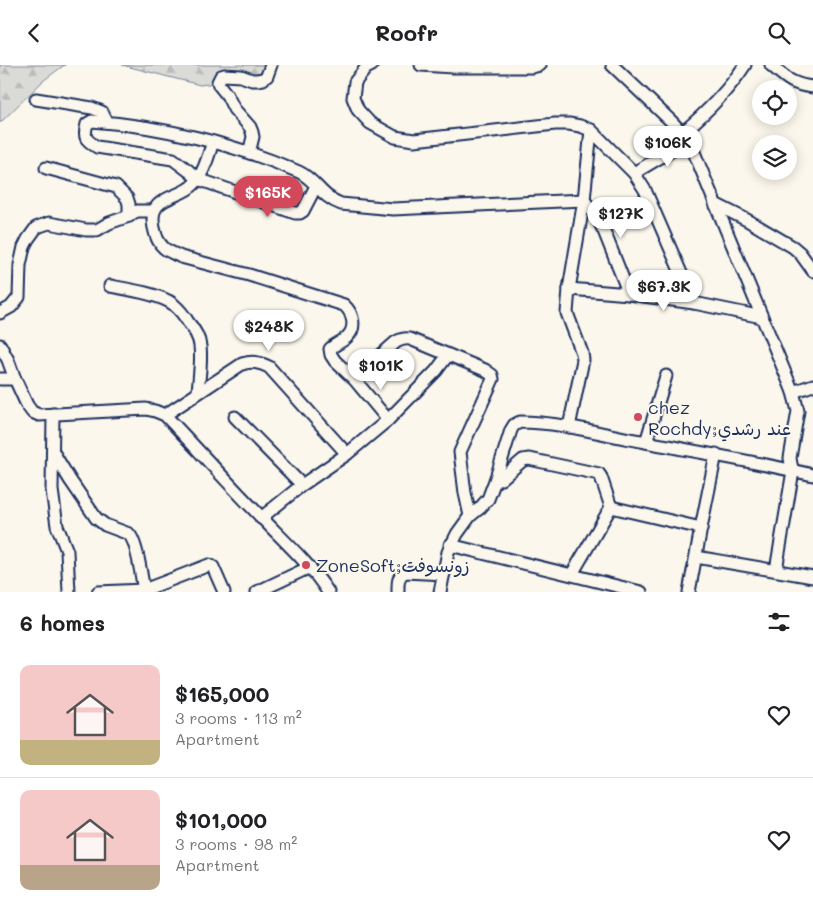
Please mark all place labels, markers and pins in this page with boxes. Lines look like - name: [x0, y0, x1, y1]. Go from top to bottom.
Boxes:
- pin: $106K: [633, 126, 703, 168]
- pin: $165K: [233, 175, 303, 218]
- pin: $127K: [586, 197, 656, 239]
- pin: $67.3K: [623, 269, 705, 312]
- pin: $248K: [234, 309, 304, 352]
- pin: $101K: [346, 349, 416, 391]
- place label: chez Rochdy;عند رشدي: [648, 395, 791, 442]
- marker: chez Rochdy;عند رشدي: [632, 411, 644, 423]
- place label: ZoneSoft;زونسوفت: [316, 553, 470, 577]
- marker: ZoneSoft;زونسوفت: [300, 559, 312, 571]

